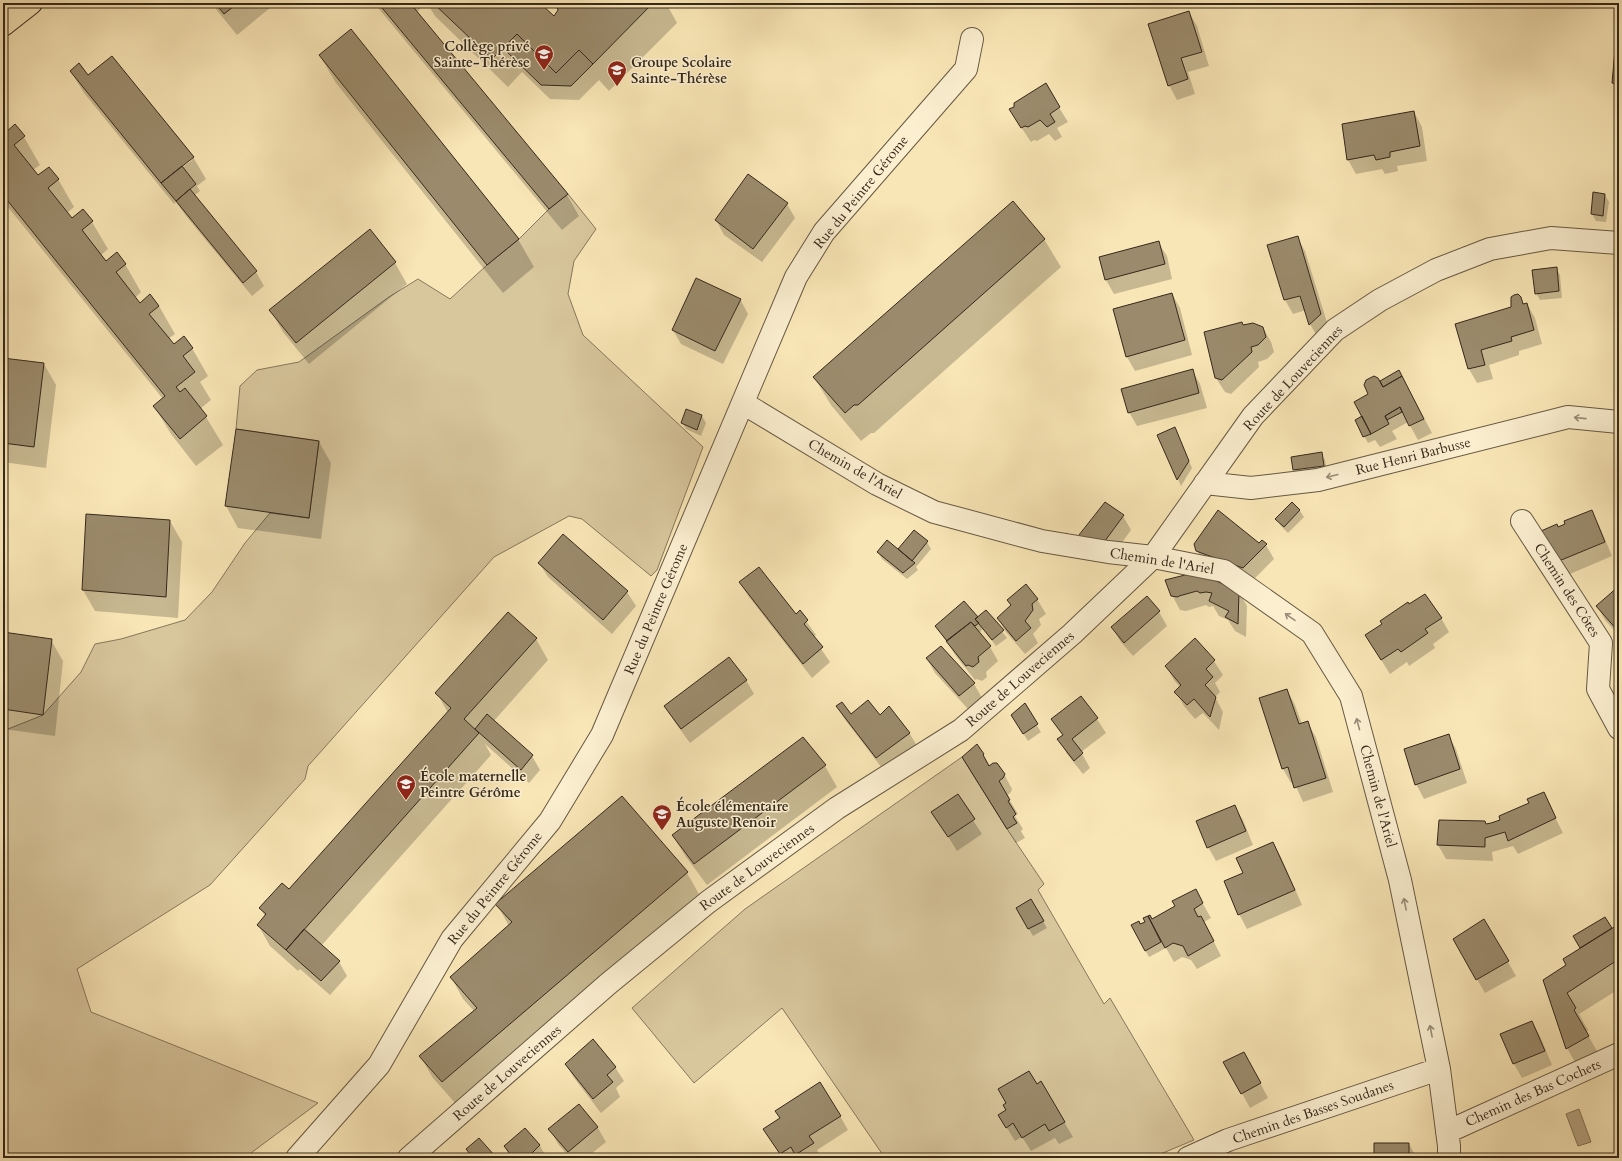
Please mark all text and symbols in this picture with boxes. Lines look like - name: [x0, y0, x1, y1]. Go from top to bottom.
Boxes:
- place label: Collège privé Sainte-Thérèse: [434, 37, 530, 72]
- school or university icon: Collège privé Sainte-Thérèse: [533, 43, 555, 71]
- place label: Groupe Scolaire Sainte-Thérèse: [631, 53, 732, 88]
- school or university icon: Groupe Scolaire Sainte-Thérèse: [606, 59, 628, 87]
- street label: Rue du Peintre Gérome: [809, 131, 913, 253]
- street label: Route de Louveciennes: [1239, 321, 1347, 435]
- one-way arrow: [1574, 414, 1587, 422]
- street label: Rue Henri Barbusse: [1353, 433, 1473, 479]
- street label: Chemin de l'Ariel: [805, 434, 906, 504]
- one-way arrow: [1325, 473, 1338, 480]
- street label: Chemin des Côtes: [1530, 539, 1605, 641]
- street label: Rue du Peintre Gérome: [620, 540, 692, 678]
- street label: Chemin de l'Ariel: [1108, 543, 1216, 579]
- one-way arrow: [1284, 613, 1295, 621]
- street label: Route de Louveciennes: [962, 626, 1078, 731]
- one-way arrow: [1354, 718, 1361, 731]
- street label: Chemin de l'Ariel: [1355, 743, 1401, 850]
- place label: École maternelle Peintre Gérôme: [420, 766, 526, 802]
- school or university icon: École maternelle Peintre Gérôme: [395, 773, 417, 801]
- place label: École élémentaire Auguste Renoir: [676, 796, 789, 832]
- school or university icon: École élémentaire Auguste Renoir: [651, 803, 673, 831]
- street label: Route de Louveciennes: [696, 819, 819, 915]
- street label: Rue du Peintre Gérome: [443, 827, 547, 949]
- one-way arrow: [1401, 898, 1409, 911]
- street label: Route de Louveciennes: [449, 1020, 565, 1125]
- one-way arrow: [1427, 1025, 1435, 1038]
- street label: Chemin des Bas Cochets: [1462, 1054, 1604, 1131]
- street label: Chemin des Basses Soudanes: [1230, 1075, 1396, 1148]

